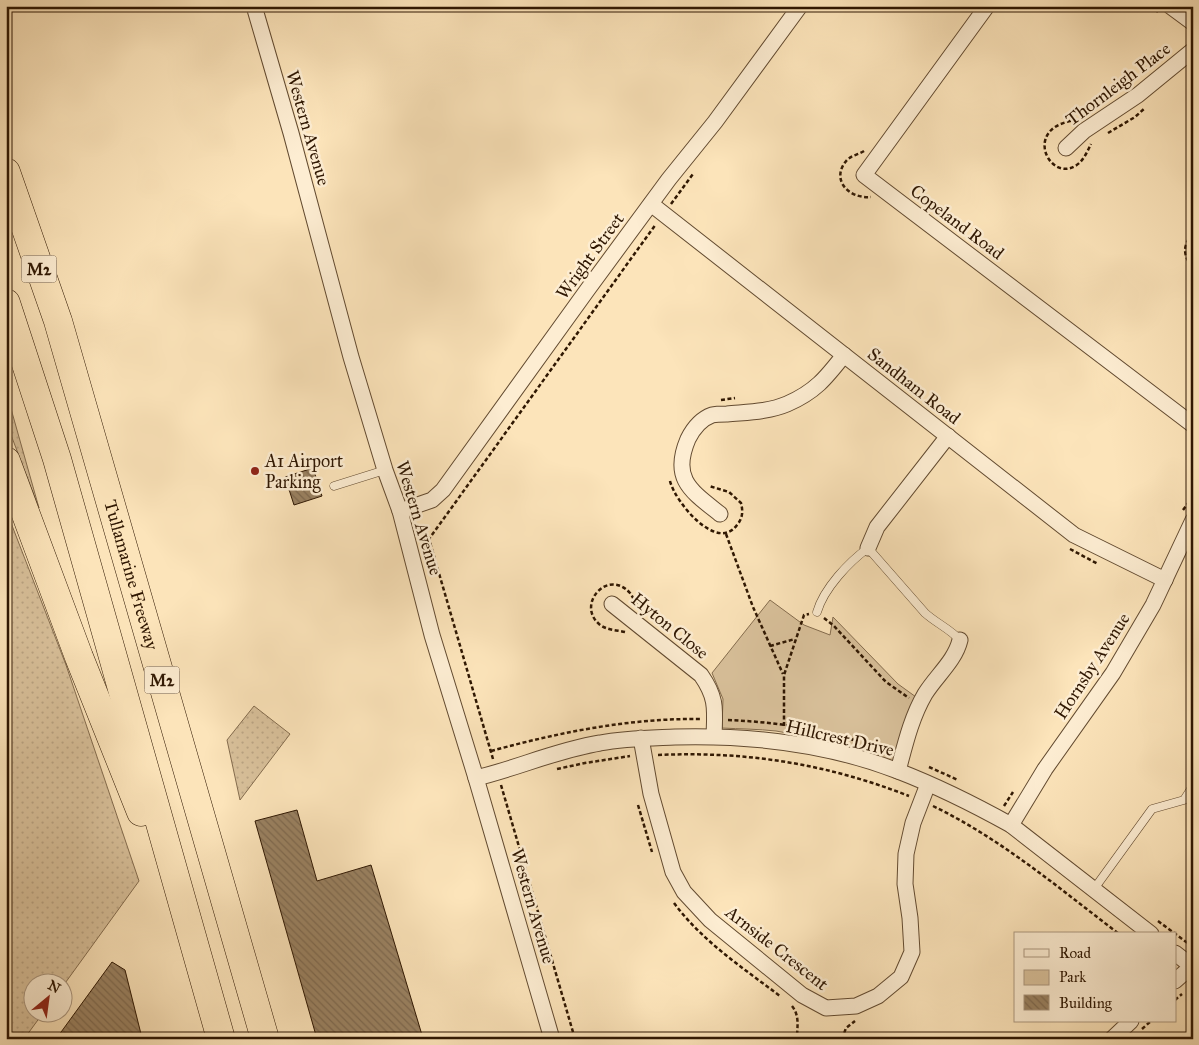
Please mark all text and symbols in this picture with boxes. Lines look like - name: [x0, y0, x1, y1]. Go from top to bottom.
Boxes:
- street label: Thornleigh Place: [1061, 38, 1175, 131]
- street label: Western Avenue: [281, 68, 335, 188]
- street label: Copeland Road: [906, 180, 1008, 264]
- street label: Wright Street: [551, 208, 630, 304]
- road number: M2: [22, 255, 56, 282]
- street label: Sandham Road: [863, 343, 965, 429]
- place label: A1 Airport Parking: [264, 450, 344, 494]
- street label: Western Avenue: [391, 458, 447, 578]
- marker: A1 Airport Parking: [249, 465, 261, 477]
- street label: Tullamarine Freeway: [99, 497, 163, 653]
- street label: Hyton Close: [627, 588, 713, 664]
- street label: Hornsby Avenue: [1049, 609, 1135, 723]
- road number: M2: [144, 666, 180, 694]
- street label: Hillcrest Drive: [784, 715, 896, 761]
- street label: Western Avenue: [506, 846, 560, 966]
- street label: Arnside Crescent: [720, 900, 833, 995]
- legend: [1014, 932, 1176, 1022]
- text: Road: [1059, 944, 1091, 962]
- text: Park: [1059, 968, 1086, 986]
- north arrow: [22, 972, 72, 1022]
- text: N: [45, 977, 63, 997]
- text: Building: [1059, 994, 1113, 1012]

